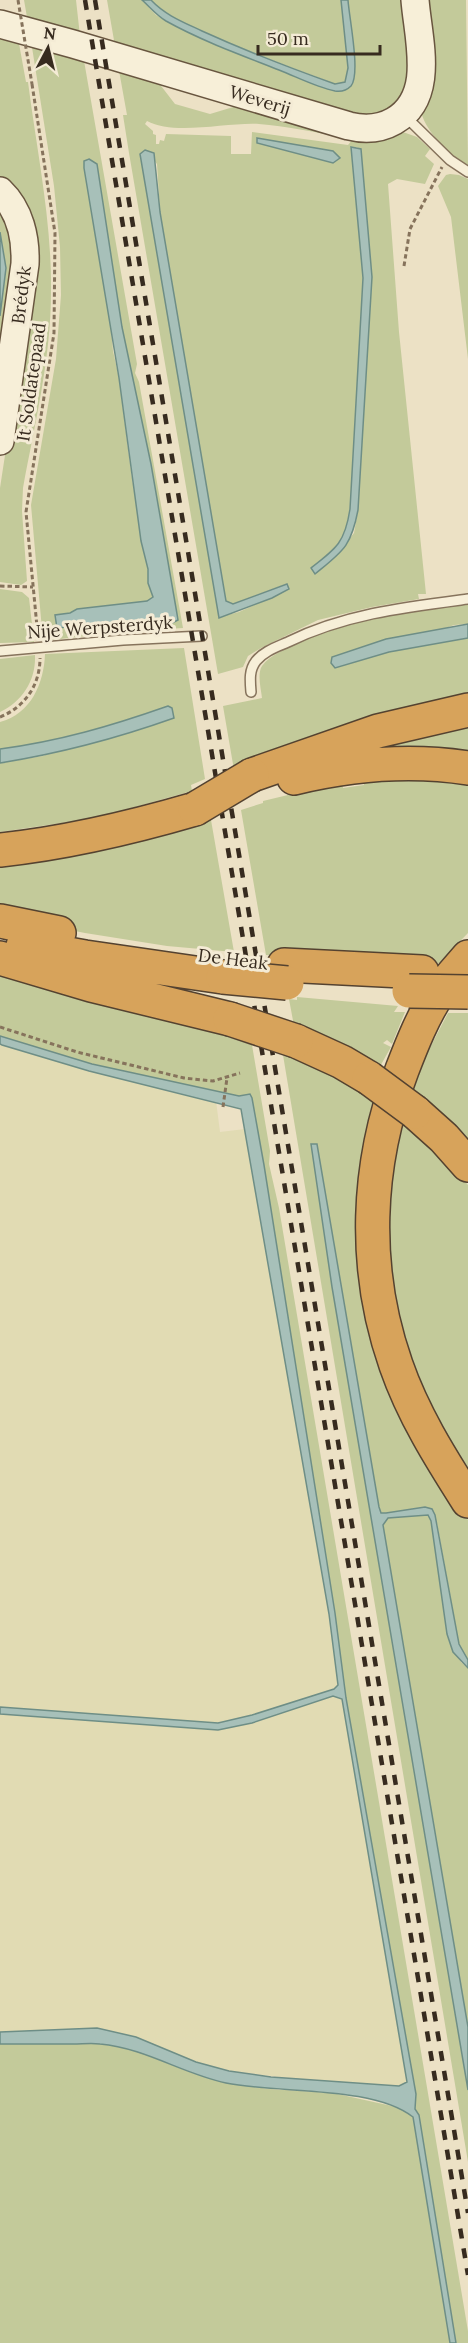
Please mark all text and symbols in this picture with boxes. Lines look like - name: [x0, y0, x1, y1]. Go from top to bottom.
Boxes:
- north arrow: [18, 18, 78, 78]
- scale bar: [258, 18, 380, 56]
- text: N: [42, 22, 57, 44]
- text: 50 m: [267, 27, 309, 50]
- street label: Weverij: [226, 80, 294, 120]
- street label: Brédyk: [6, 264, 36, 325]
- street label: It Soldatepaad: [11, 321, 51, 443]
- street label: Nije Werpsterdyk: [26, 610, 174, 644]
- street label: De Heak: [197, 943, 270, 975]

